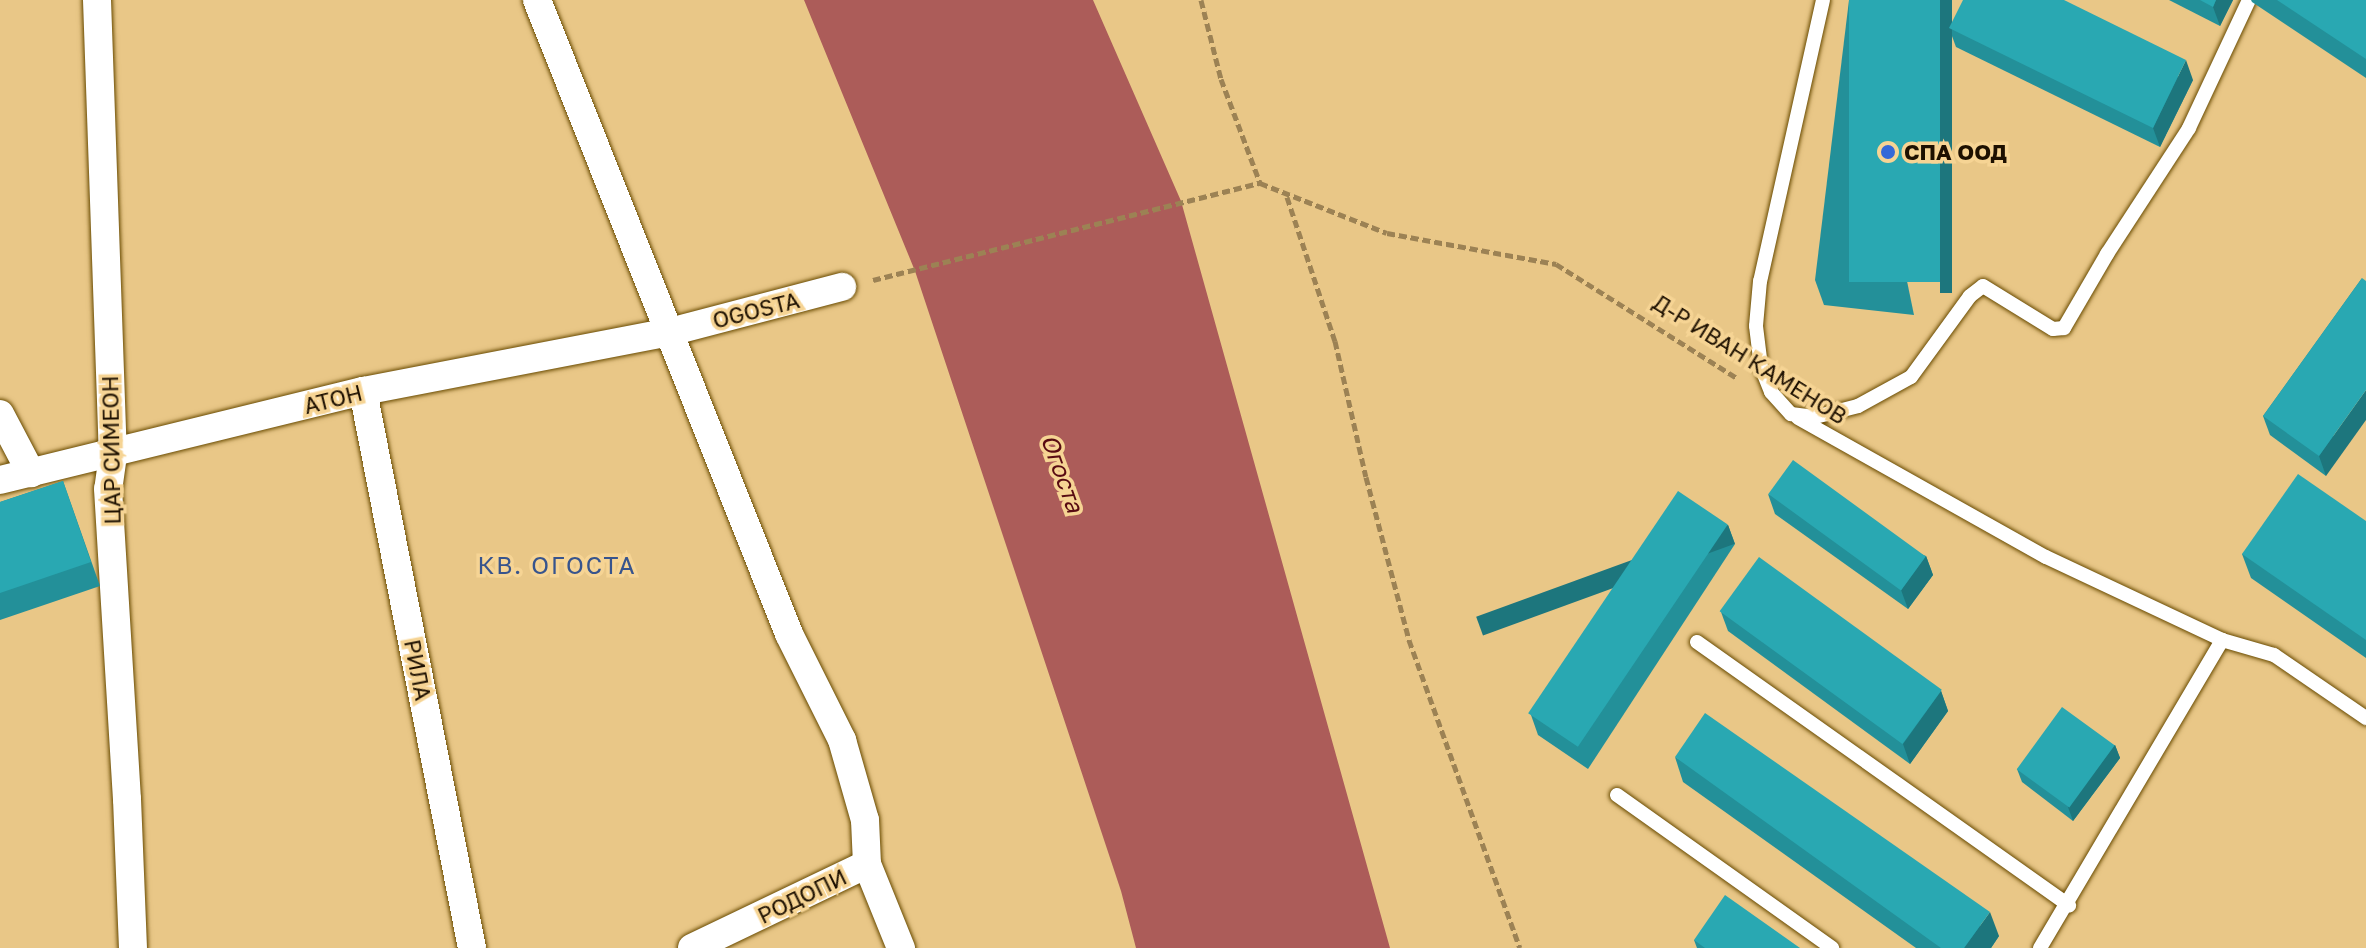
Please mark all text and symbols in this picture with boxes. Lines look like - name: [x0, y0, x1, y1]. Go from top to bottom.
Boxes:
- place label: СПА ООД: [1904, 139, 2007, 165]
- marker: СПА ООД: [1879, 143, 1897, 161]
- street label: OGOSTA: [710, 286, 802, 334]
- street label: Д-Р ИВАН КАМЕНОВ: [1648, 289, 1852, 429]
- street label: ЦАР СИМЕОН: [97, 375, 125, 525]
- street label: АТОН: [301, 379, 365, 419]
- water label: Огоста: [1036, 430, 1090, 516]
- district label: КВ. ОГОСТА: [477, 551, 637, 579]
- street label: РИЛА: [399, 637, 437, 703]
- street label: РОДОПИ: [753, 863, 851, 929]

